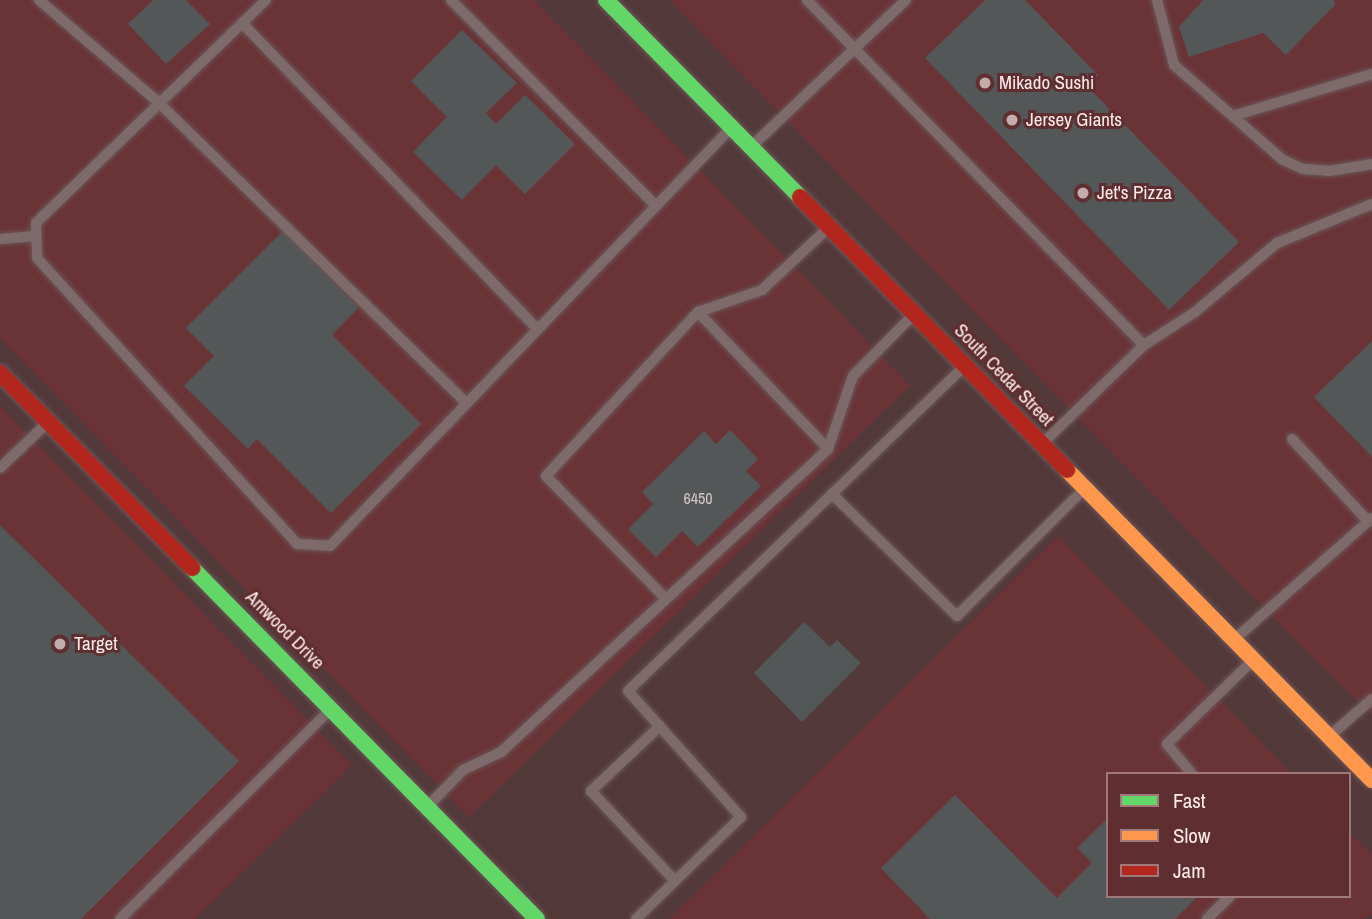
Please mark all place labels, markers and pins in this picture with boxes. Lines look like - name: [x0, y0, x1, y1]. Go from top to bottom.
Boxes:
- place label: Mikado Sushi: [999, 72, 1094, 94]
- marker: Mikado Sushi: [977, 75, 993, 91]
- place label: Jersey Giants: [1026, 109, 1122, 131]
- marker: Jersey Giants: [1004, 112, 1020, 128]
- place label: Jet's Pizza: [1097, 182, 1172, 204]
- marker: Jet's Pizza: [1075, 185, 1091, 201]
- place label: Target: [74, 633, 118, 655]
- marker: Target: [52, 636, 68, 652]

